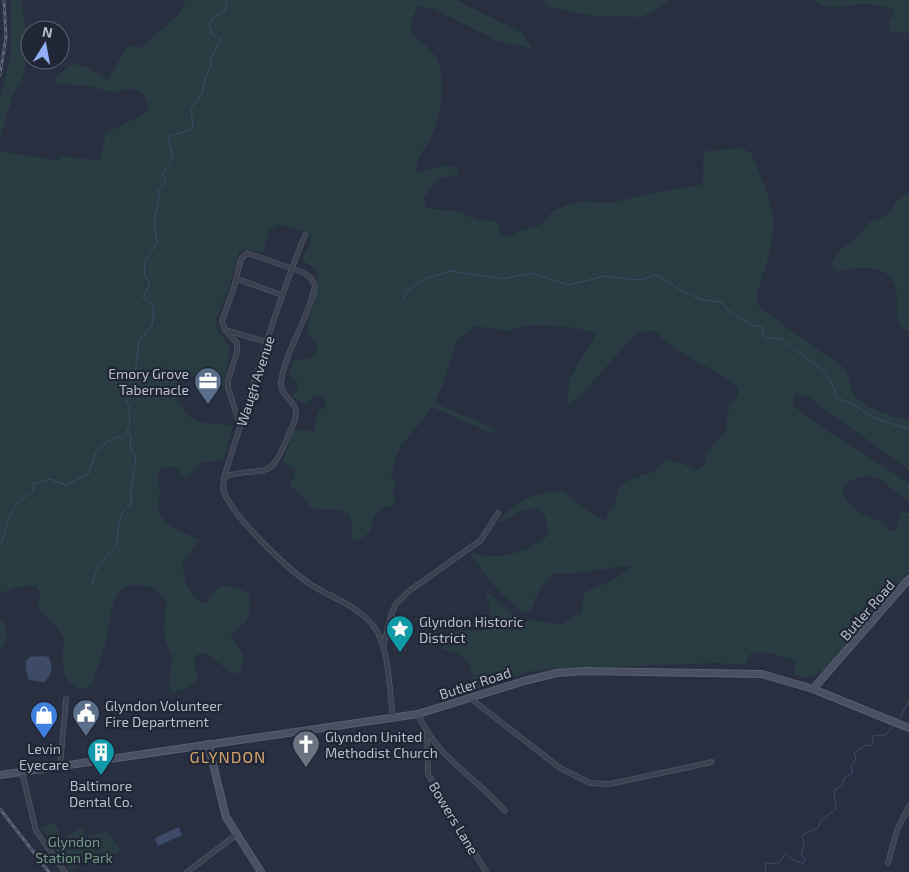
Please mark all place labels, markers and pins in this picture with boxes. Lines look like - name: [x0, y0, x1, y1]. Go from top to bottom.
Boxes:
- place label: Emory Grove Tabernacle: [108, 365, 189, 398]
- office icon: Emory Grove Tabernacle: [193, 366, 223, 405]
- place label: Glyndon Historic District: [419, 613, 524, 646]
- place icon: Glyndon Historic District: [385, 614, 415, 653]
- place label: Glyndon Volunteer Fire Department: [105, 697, 223, 730]
- public building icon: Glyndon Volunteer Fire Department: [71, 698, 101, 737]
- shop icon: Levin Eyecare: [29, 700, 59, 739]
- place label: Glyndon United Methodist Church: [325, 728, 438, 761]
- church icon: Glyndon United Methodist Church: [291, 729, 321, 768]
- building icon: Baltimore Dental Co.: [86, 737, 116, 776]
- place label: Levin Eyecare: [19, 740, 69, 773]
- place label: Baltimore Dental Co.: [69, 777, 133, 810]

